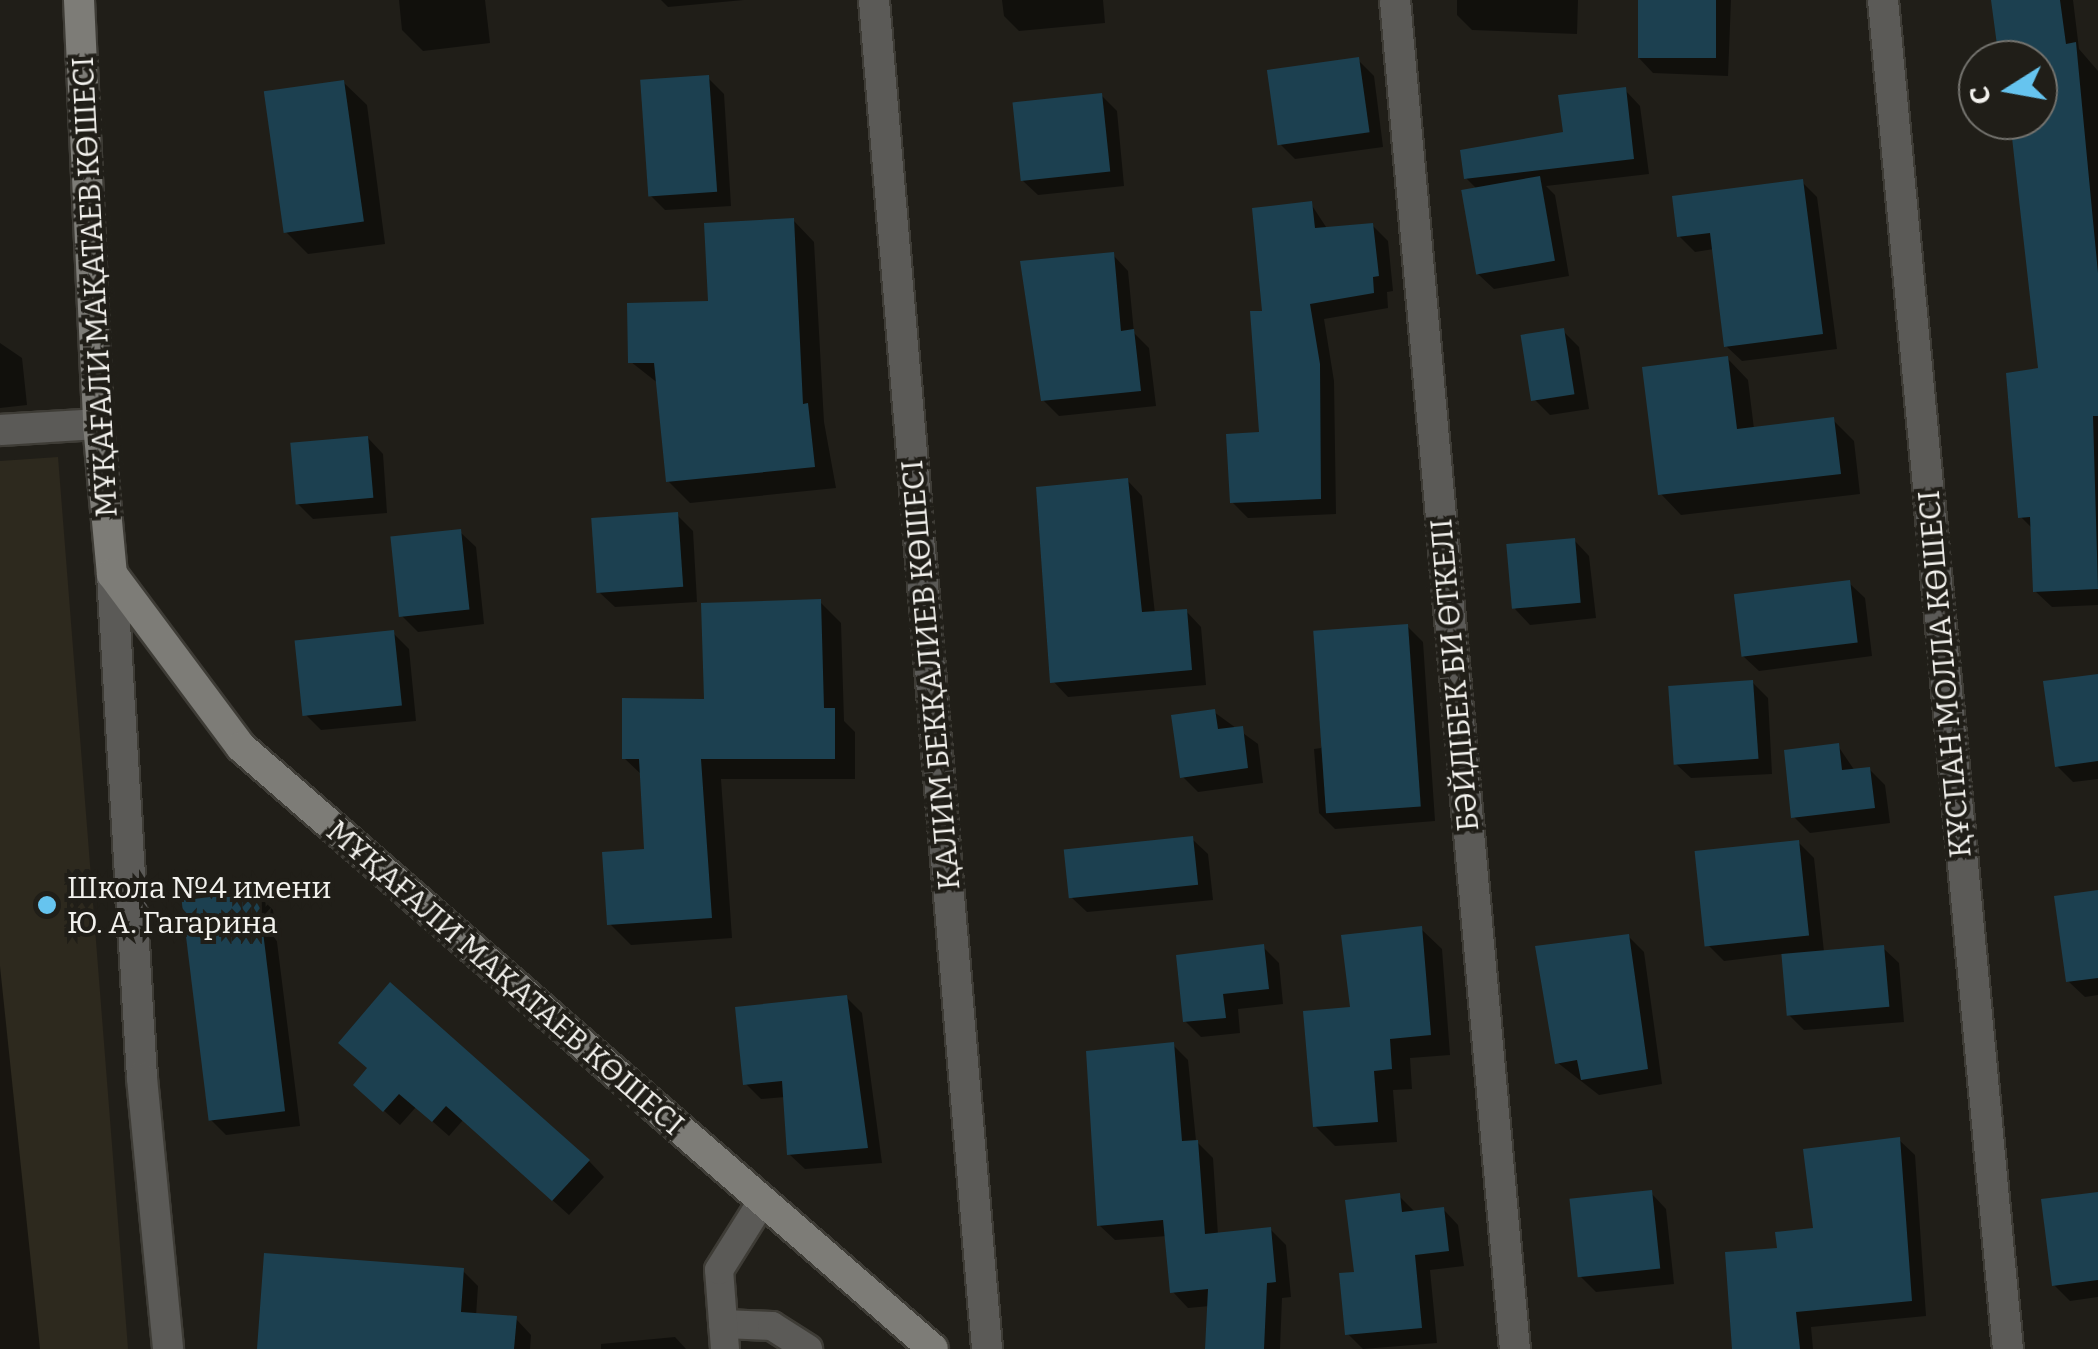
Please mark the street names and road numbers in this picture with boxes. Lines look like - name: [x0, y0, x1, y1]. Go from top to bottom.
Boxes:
- street label: МҰҚАҒАЛИ МАҚАТАЕВ КӨШЕСІ: [65, 56, 125, 518]
- street label: ҚАЛИМ БЕКҚАЛИЕВ КӨШЕСІ: [894, 458, 968, 892]
- street label: ҚҰСПАН МОЛЛА КӨШЕСІ: [1911, 489, 1979, 859]
- street label: БӘЙДІБЕК БИ ӨТКЕЛІ: [1423, 517, 1487, 833]
- street label: МҰҚАҒАЛИ МАҚАТАЕВ КӨШЕСІ: [319, 813, 691, 1143]

